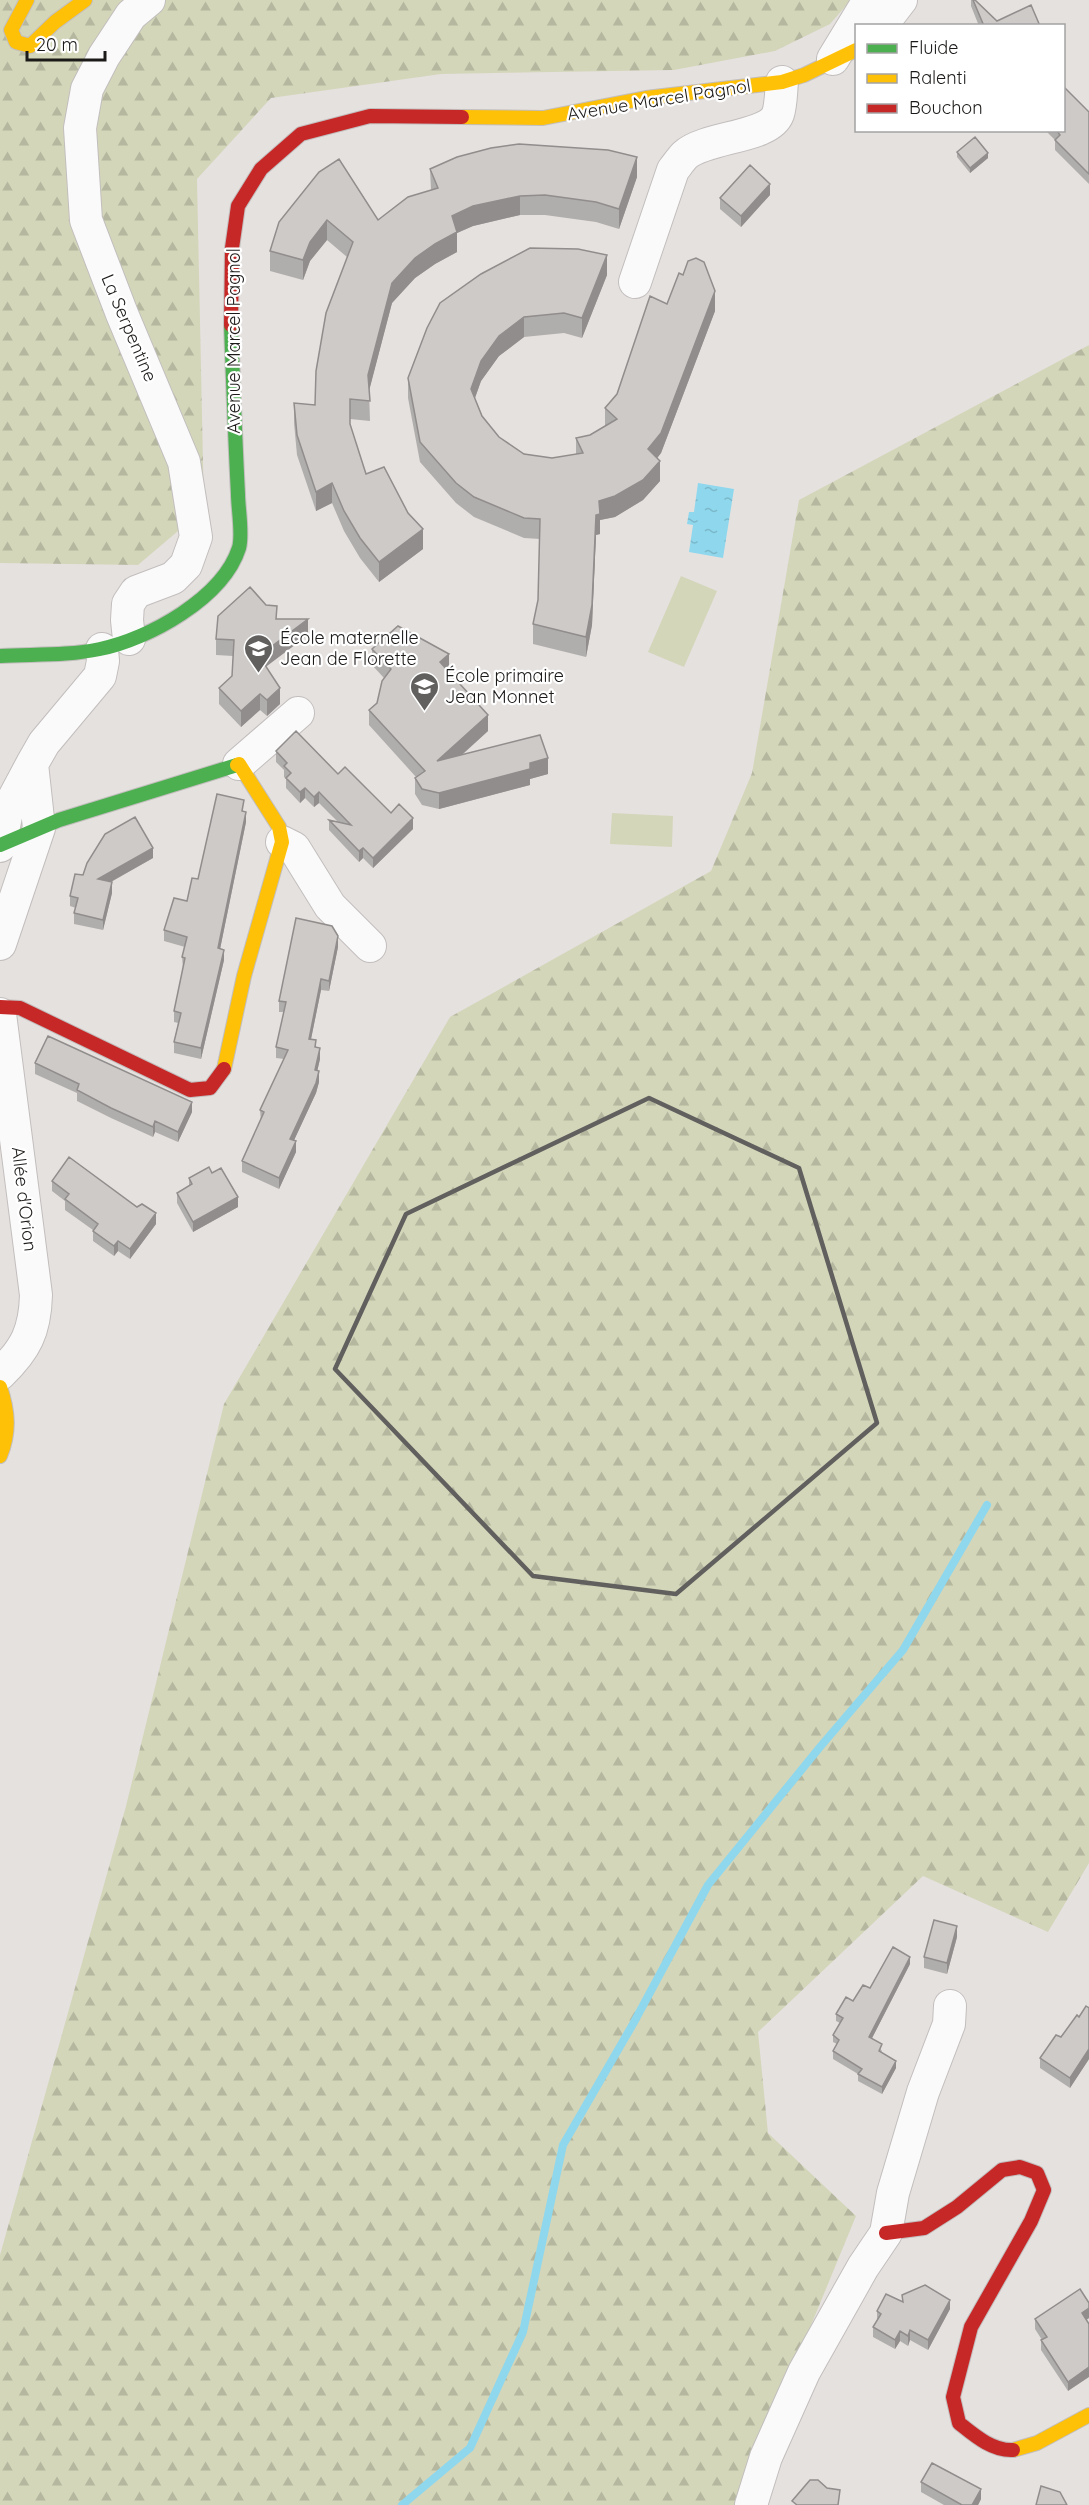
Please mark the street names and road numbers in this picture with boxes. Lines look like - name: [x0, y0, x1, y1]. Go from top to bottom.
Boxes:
- street label: Avenue Marcel Pagnol: [565, 74, 752, 125]
- street label: Avenue Marcel Pagnol: [222, 248, 245, 434]
- street label: La Serpentine: [96, 271, 162, 385]
- street label: Allée d'Orion: [7, 1145, 42, 1253]

